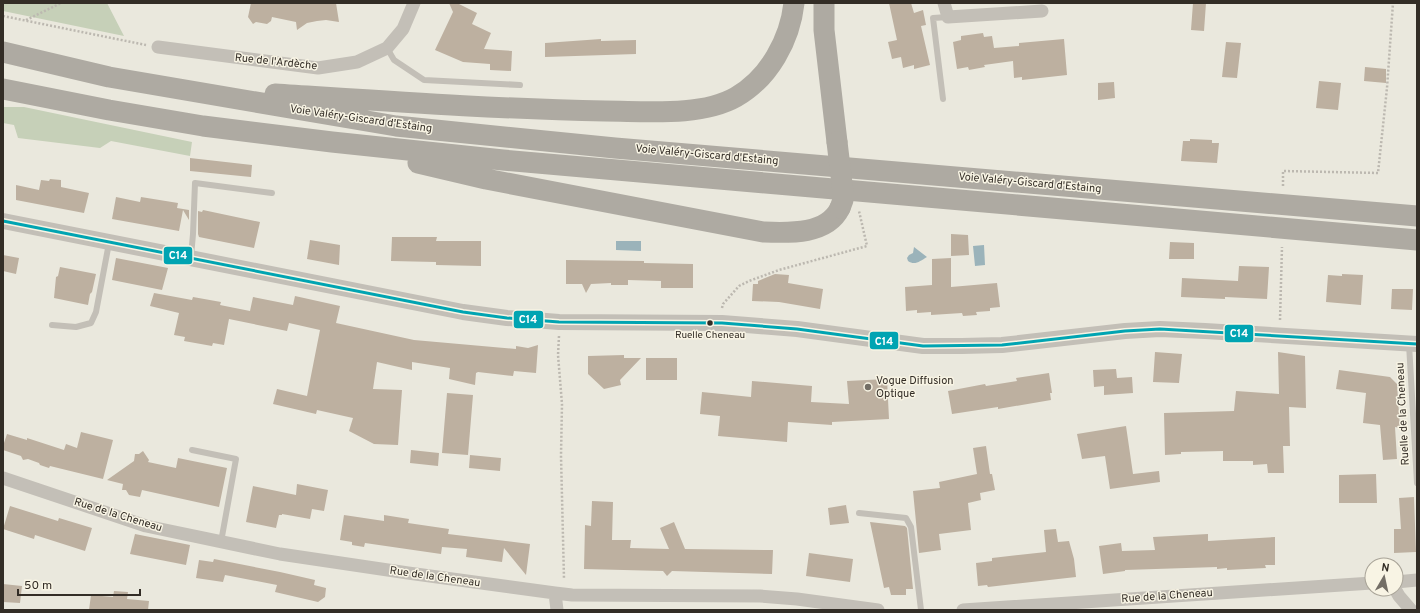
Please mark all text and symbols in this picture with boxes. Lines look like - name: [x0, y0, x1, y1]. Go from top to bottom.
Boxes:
- street label: Rue de l'Ardèche: [234, 51, 318, 73]
- street label: Voie Valéry-Giscard d'Estaing: [289, 102, 433, 136]
- street label: Voie Valéry-Giscard d'Estaing: [635, 142, 779, 168]
- street label: Voie Valéry-Giscard d'Estaing: [958, 170, 1102, 196]
- line badge: C14: [163, 246, 193, 265]
- text: C14: [169, 249, 187, 263]
- line badge: C14: [513, 310, 544, 329]
- text: C14: [519, 313, 537, 327]
- marker: Ruelle Cheneau: [705, 318, 715, 328]
- line badge: C14: [1224, 324, 1254, 343]
- text: C14: [1230, 327, 1248, 341]
- place label: Ruelle Cheneau: [675, 329, 745, 342]
- line badge: C14: [869, 331, 899, 350]
- text: C14: [875, 335, 893, 349]
- street label: Ruelle de la Cheneau: [1393, 362, 1413, 466]
- place label: Vogue Diffusion Optique: [876, 374, 953, 401]
- marker: Vogue Diffusion Optique: [863, 382, 873, 392]
- street label: Rue de la Cheneau: [72, 495, 164, 535]
- north arrow: [1364, 557, 1404, 597]
- text: N: [1380, 561, 1390, 576]
- street label: Rue de la Cheneau: [389, 564, 481, 590]
- scale bar: [18, 571, 140, 597]
- text: 50 m: [24, 578, 52, 594]
- street label: Rue de la Cheneau: [1121, 586, 1213, 606]

